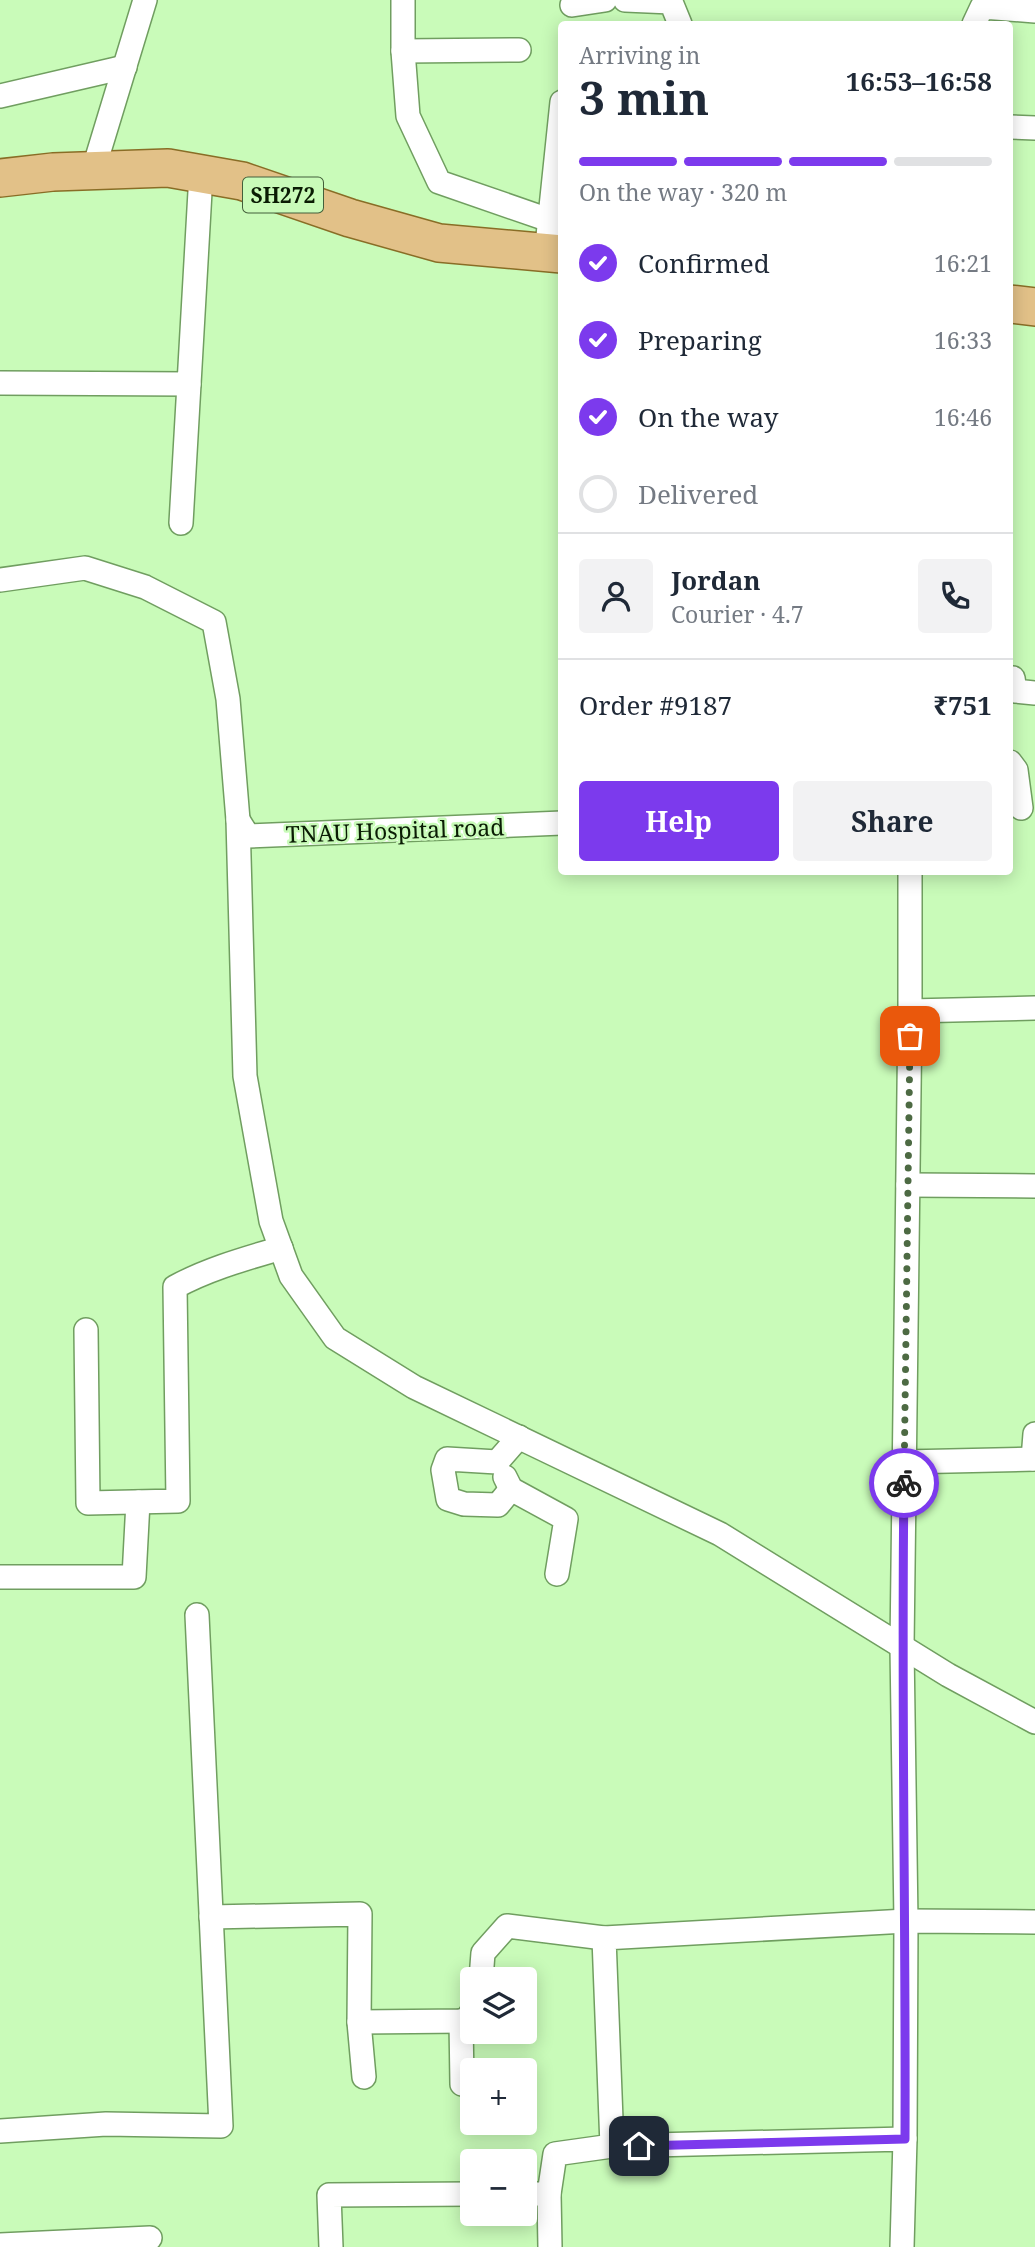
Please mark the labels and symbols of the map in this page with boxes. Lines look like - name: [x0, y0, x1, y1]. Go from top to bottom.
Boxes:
- road number: SH272: [243, 178, 323, 212]
- street label: TNAU Hospital road: [285, 810, 505, 850]
- pin: [880, 1006, 940, 1066]
- courier: [869, 1448, 939, 1518]
- pin: [609, 2116, 669, 2176]

